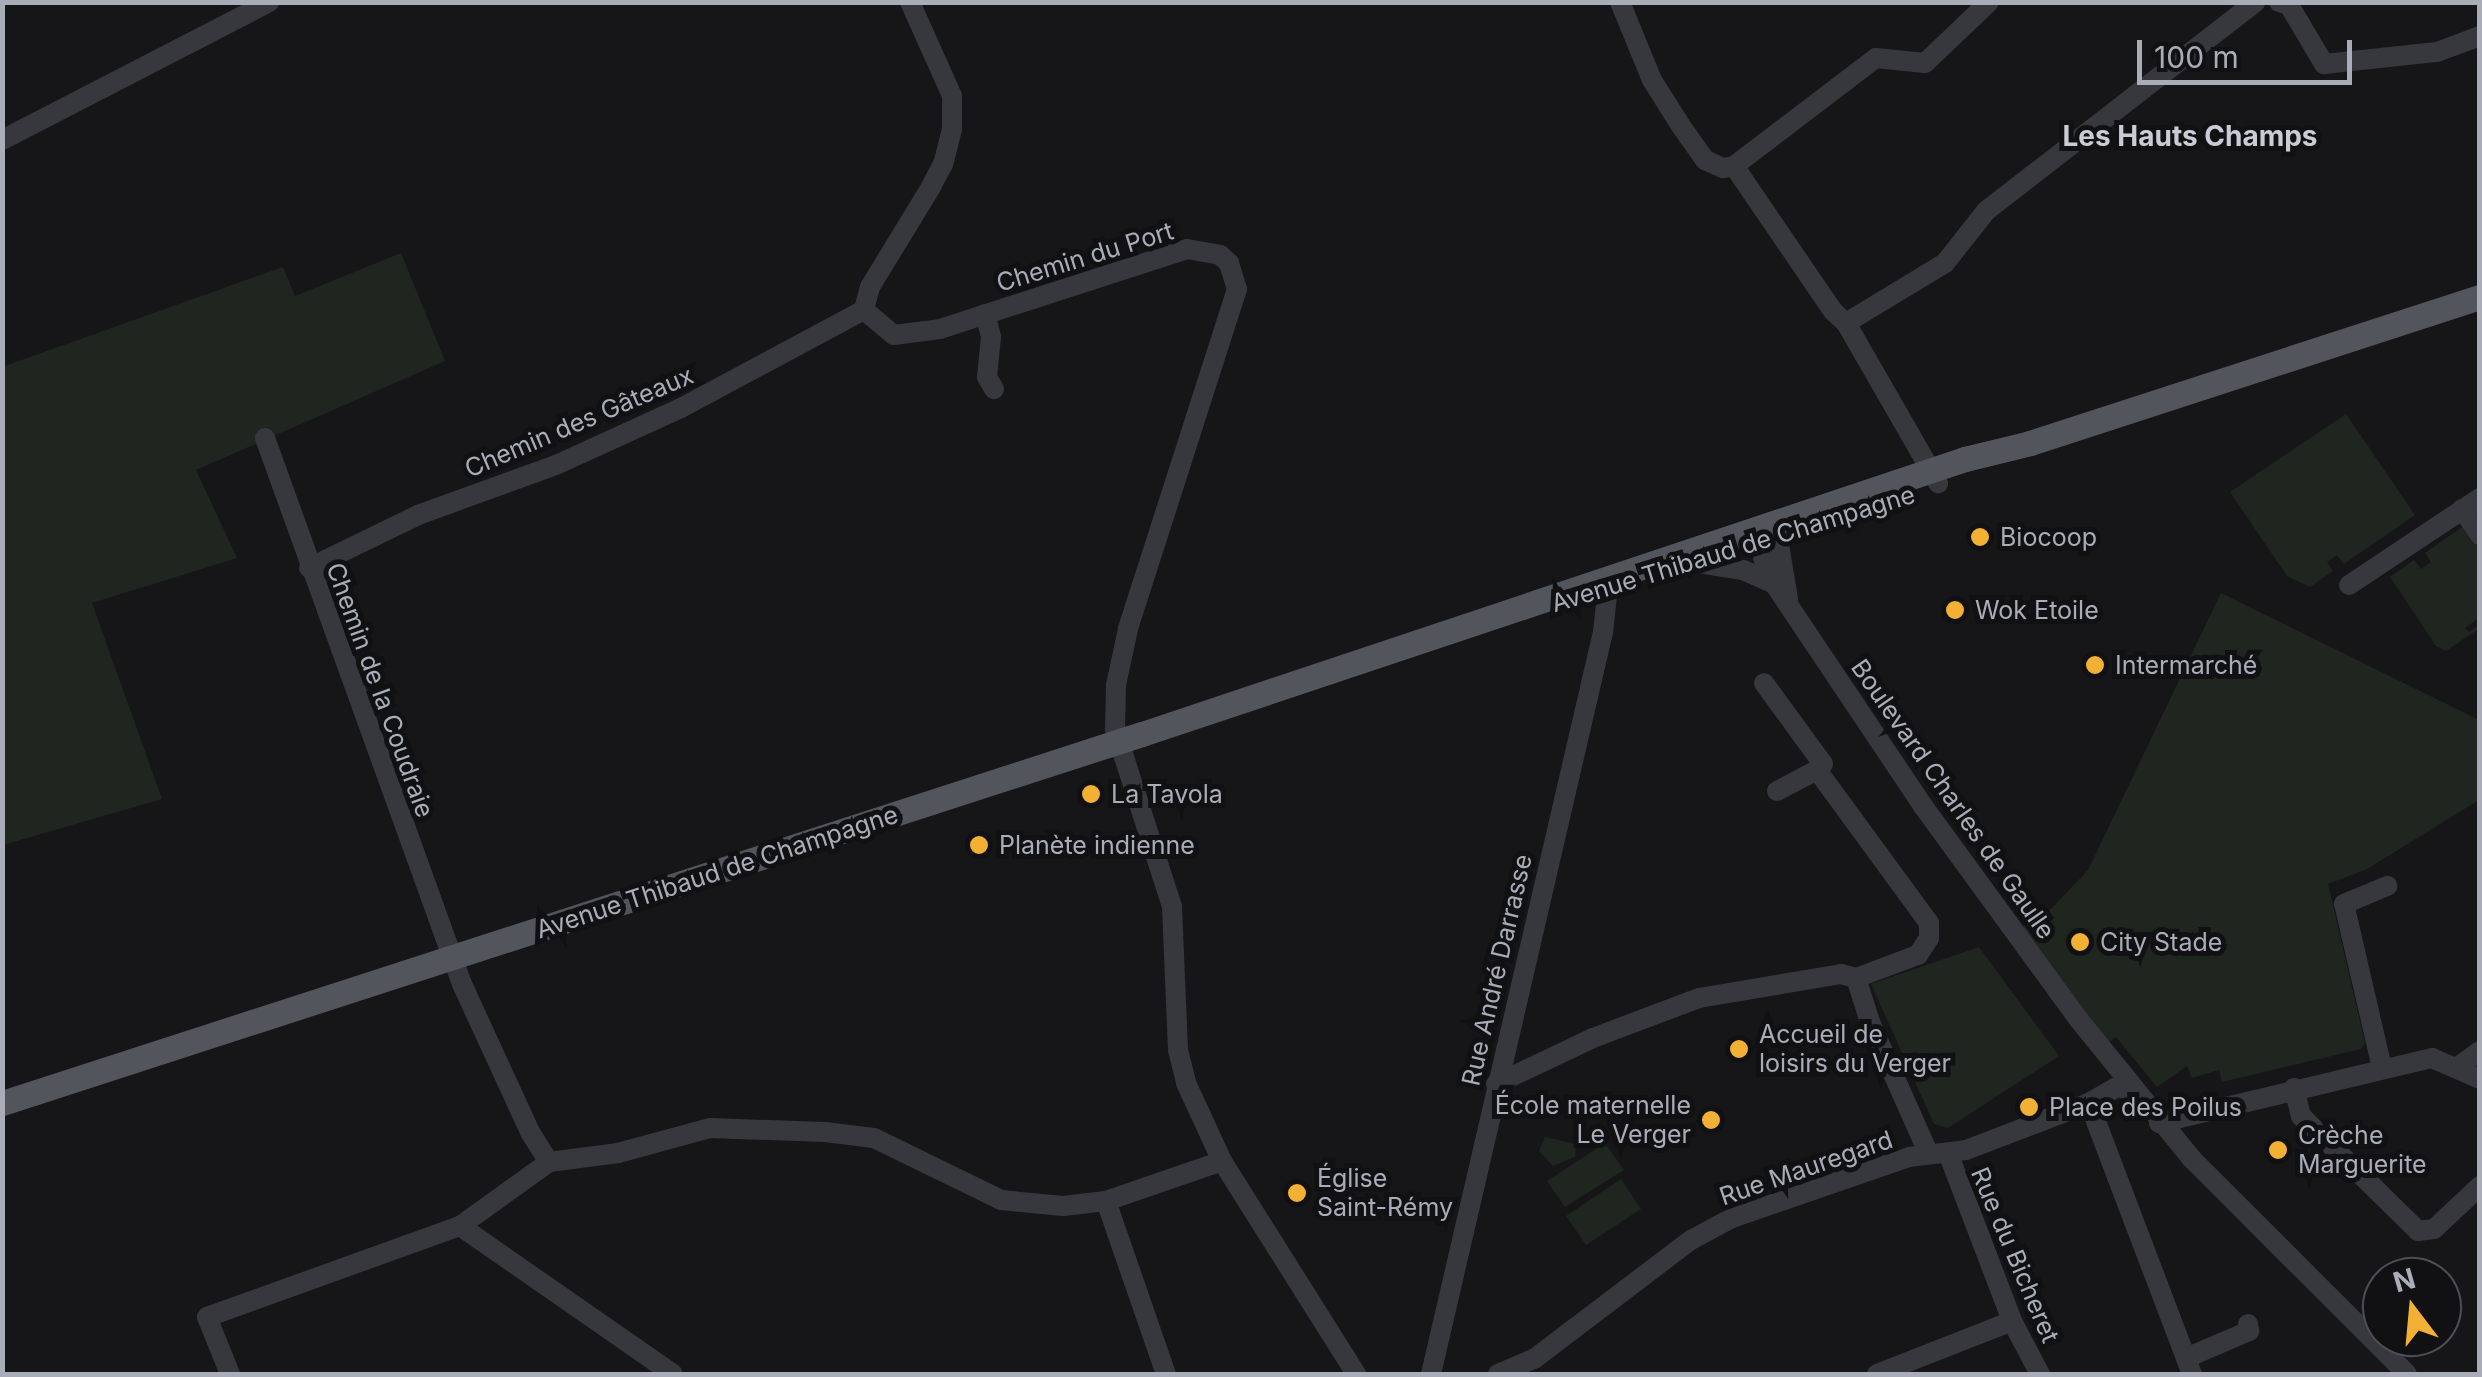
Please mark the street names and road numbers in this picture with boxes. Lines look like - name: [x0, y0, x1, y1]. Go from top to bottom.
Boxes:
- street label: Chemin du Port: [993, 216, 1177, 298]
- street label: Chemin des Gâteaux: [460, 360, 698, 484]
- street label: Avenue Thibaud de Champagne: [1548, 479, 1918, 619]
- street label: Chemin de la Coudraie: [320, 559, 440, 821]
- street label: Boulevard Charles de Gaulle: [1845, 653, 2061, 945]
- street label: Avenue Thibaud de Champagne: [532, 799, 902, 945]
- street label: Rue André Darrasse: [1456, 851, 1538, 1089]
- street label: Rue Mauregard: [1715, 1124, 1897, 1212]
- street label: Rue du Bicheret: [1965, 1163, 2065, 1347]

